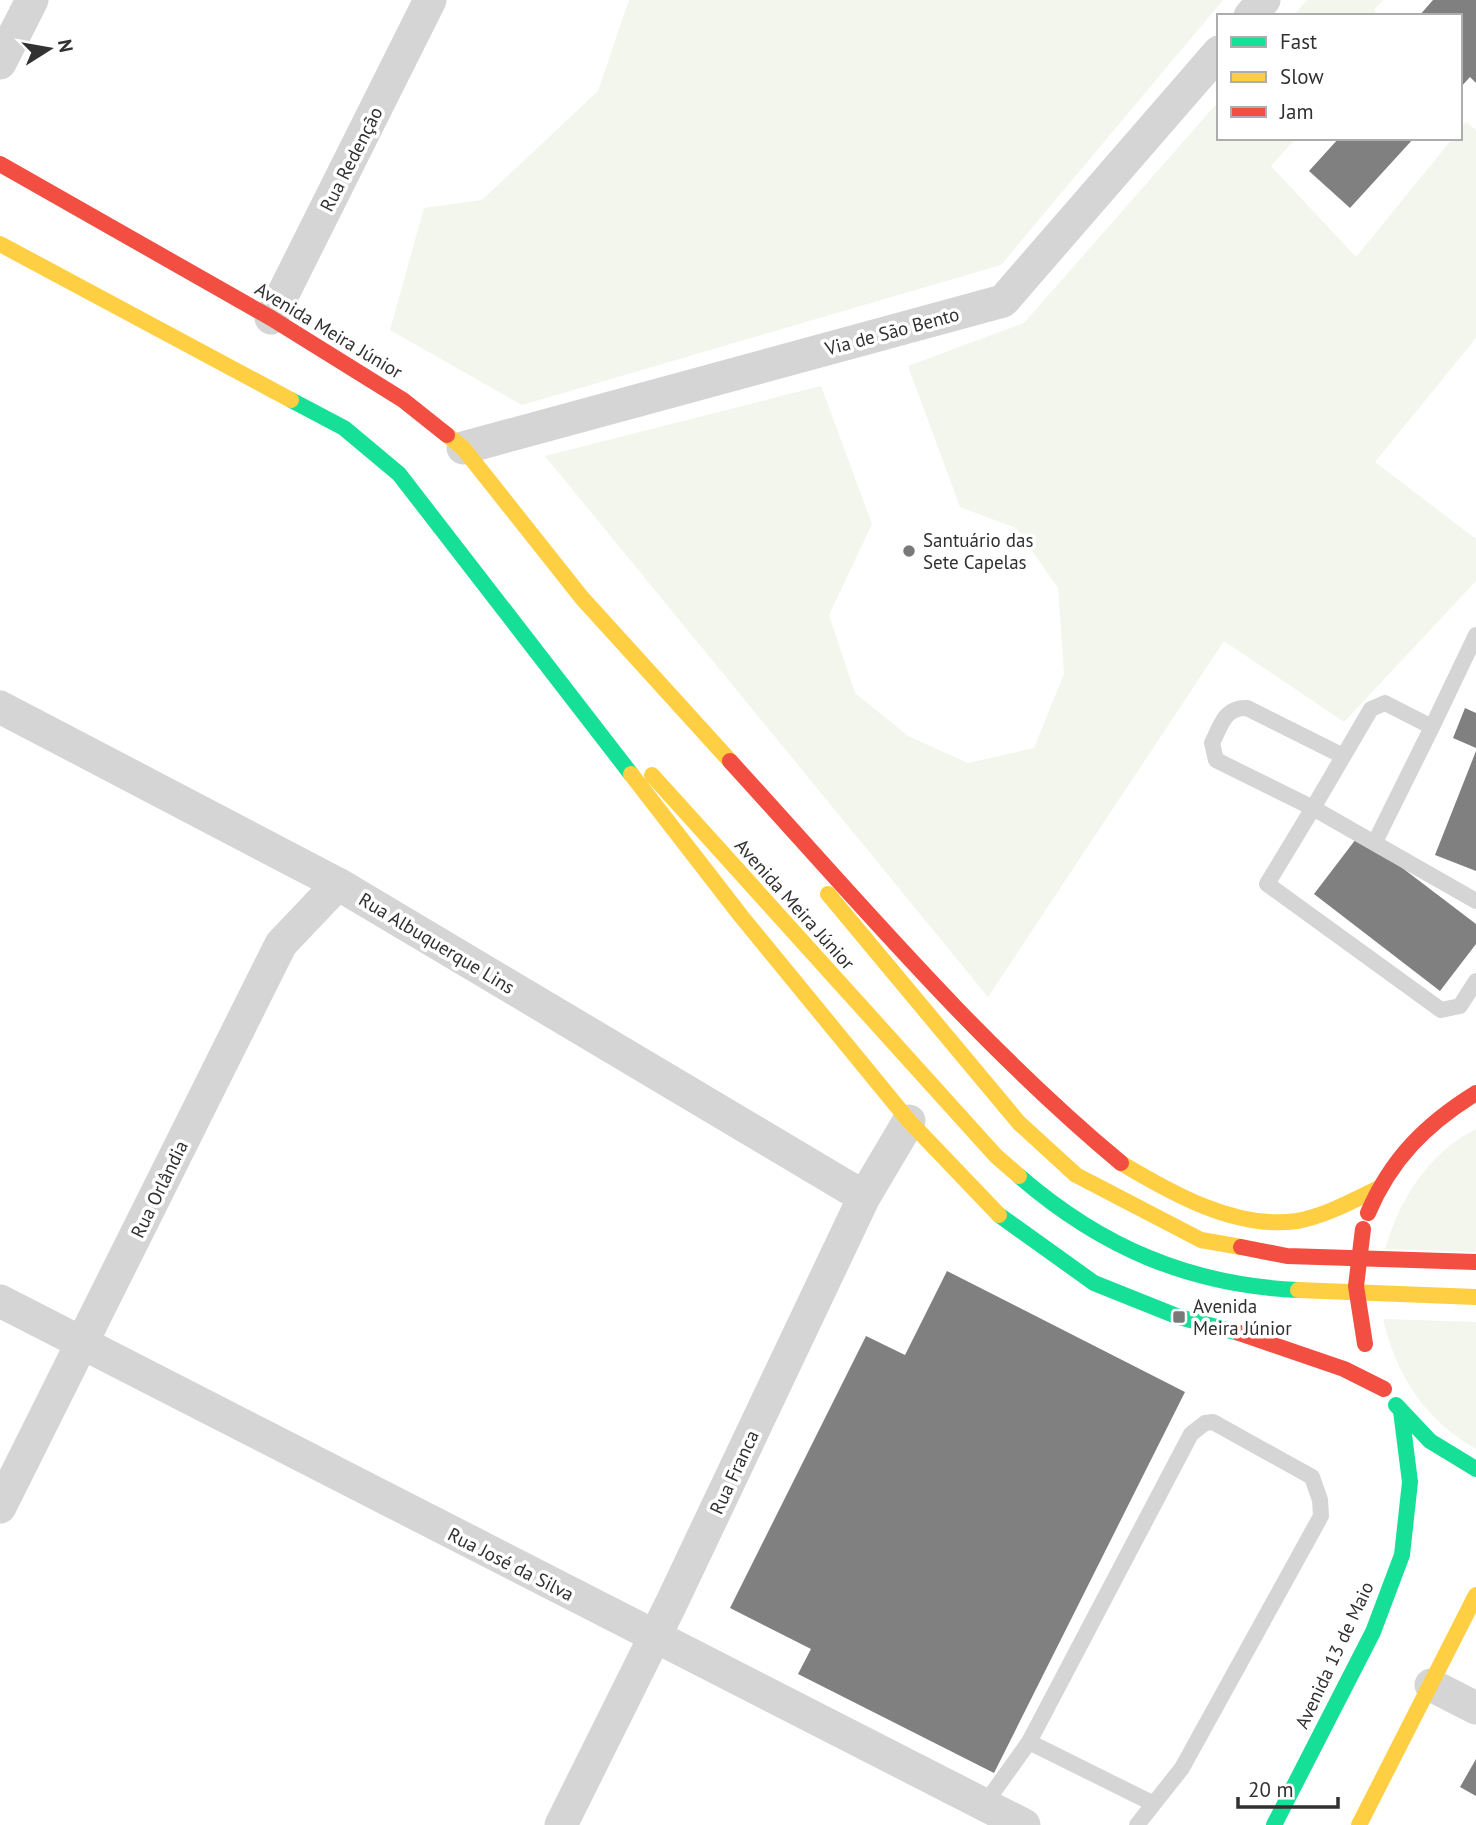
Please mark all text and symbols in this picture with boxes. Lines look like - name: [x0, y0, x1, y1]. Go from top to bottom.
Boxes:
- north arrow: [14, 14, 84, 84]
- legend: [1217, 14, 1462, 140]
- text: Fast: [1280, 28, 1317, 55]
- text: N: [53, 37, 79, 54]
- text: Slow: [1280, 63, 1324, 90]
- text: Jam: [1279, 98, 1314, 125]
- street label: Rua Redenção: [314, 103, 388, 215]
- street label: Avenida Meira Júnior: [251, 276, 408, 384]
- street label: Via de São Bento: [821, 302, 962, 361]
- place label: Santuário das Sete Capelas: [923, 528, 1033, 574]
- marker: Santuário das Sete Capelas: [901, 543, 917, 559]
- street label: Avenida Meira Júnior: [730, 834, 860, 975]
- street label: Rua Albuquerque Lins: [355, 887, 519, 999]
- street label: Rua Orlândia: [125, 1136, 193, 1242]
- place label: Avenida Meira Júnior: [1193, 1294, 1292, 1340]
- marker: Avenida Meira Júnior: [1171, 1309, 1187, 1325]
- street label: Rua Franca: [704, 1426, 764, 1518]
- street label: Rua José da Silva: [444, 1522, 578, 1606]
- street label: Avenida 13 de Maio: [1289, 1578, 1379, 1732]
- scale bar: [1238, 1766, 1338, 1810]
- text: 20 m: [1248, 1776, 1294, 1803]

